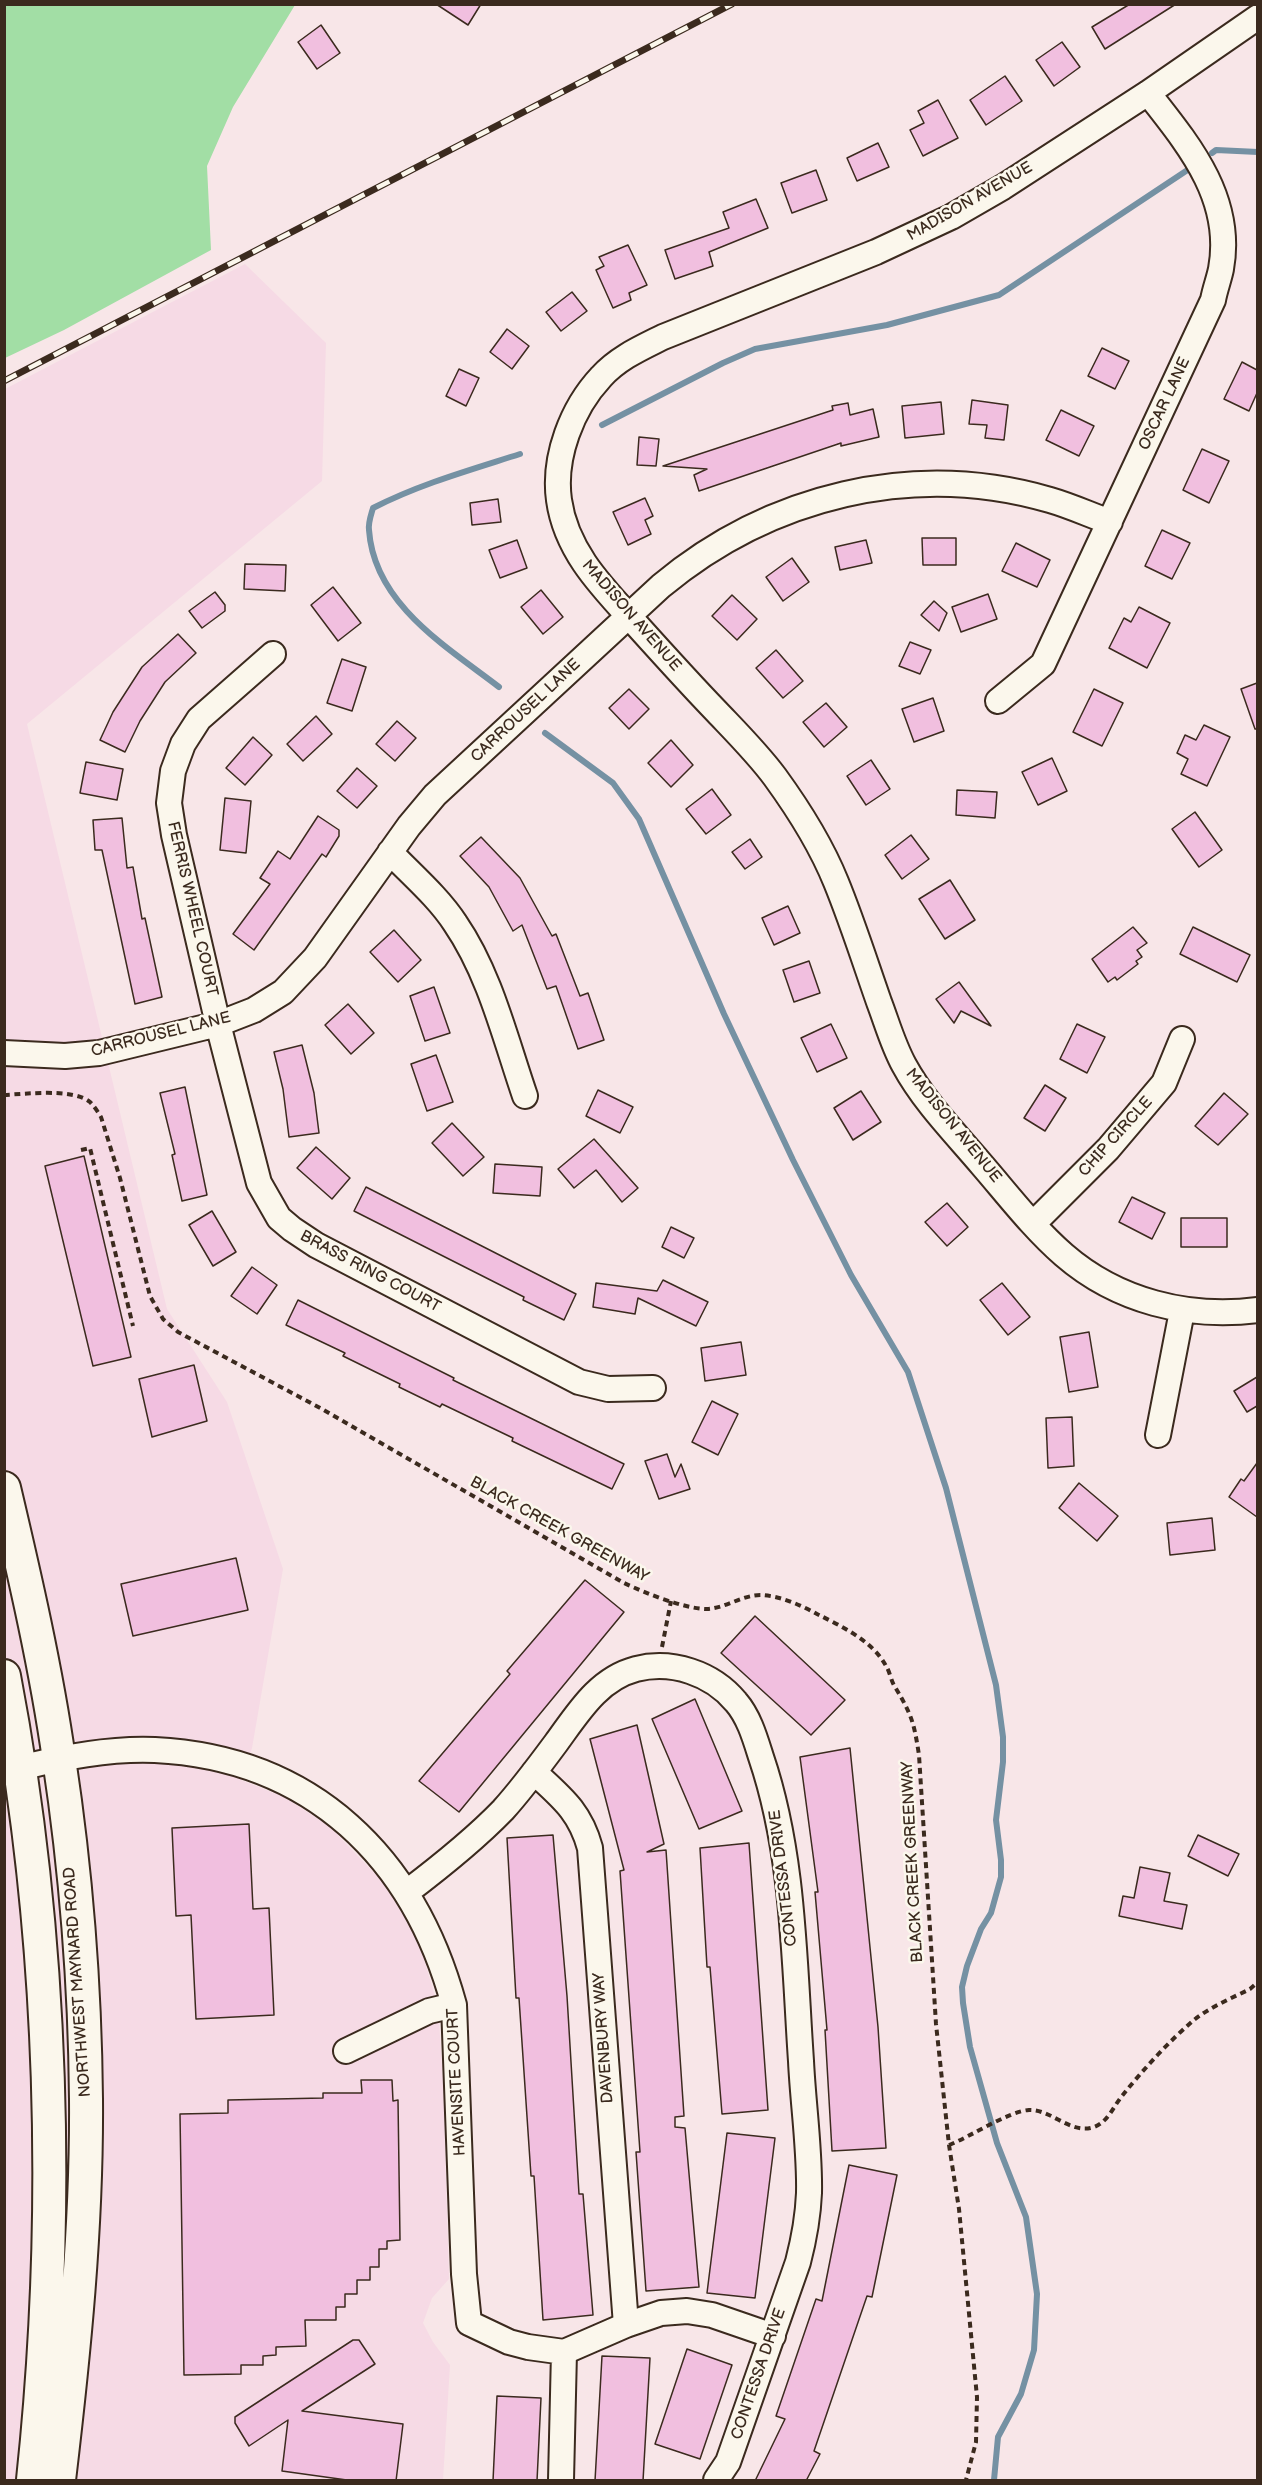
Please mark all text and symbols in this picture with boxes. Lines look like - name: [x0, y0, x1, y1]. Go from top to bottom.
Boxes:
- street label: MADISON AVENUE: [904, 158, 1036, 246]
- street label: OSCAR LANE: [1135, 355, 1195, 453]
- street label: MADISON AVENUE: [577, 556, 685, 676]
- street label: CARROUSEL LANE: [467, 655, 585, 767]
- street label: FERRIS WHEEL COURT: [163, 820, 221, 998]
- street label: CARROUSEL LANE: [89, 1008, 233, 1062]
- street label: MADISON AVENUE: [901, 1065, 1005, 1187]
- street label: CHIP CIRCLE: [1075, 1093, 1157, 1181]
- street label: BRASS RING COURT: [296, 1227, 444, 1317]
- street label: BLACK CREEK GREENWAY: [466, 1473, 652, 1587]
- street label: BLACK CREEK GREENWAY: [898, 1761, 928, 1963]
- street label: CONTESSA DRIVE: [766, 1809, 802, 1947]
- street label: NORTHWEST MAYNARD ROAD: [60, 1866, 96, 2098]
- street label: DAVENBURY WAY: [590, 1972, 618, 2104]
- street label: HAVENSITE COURT: [444, 2008, 470, 2156]
- street label: CONTESSA DRIVE: [728, 2306, 790, 2442]

